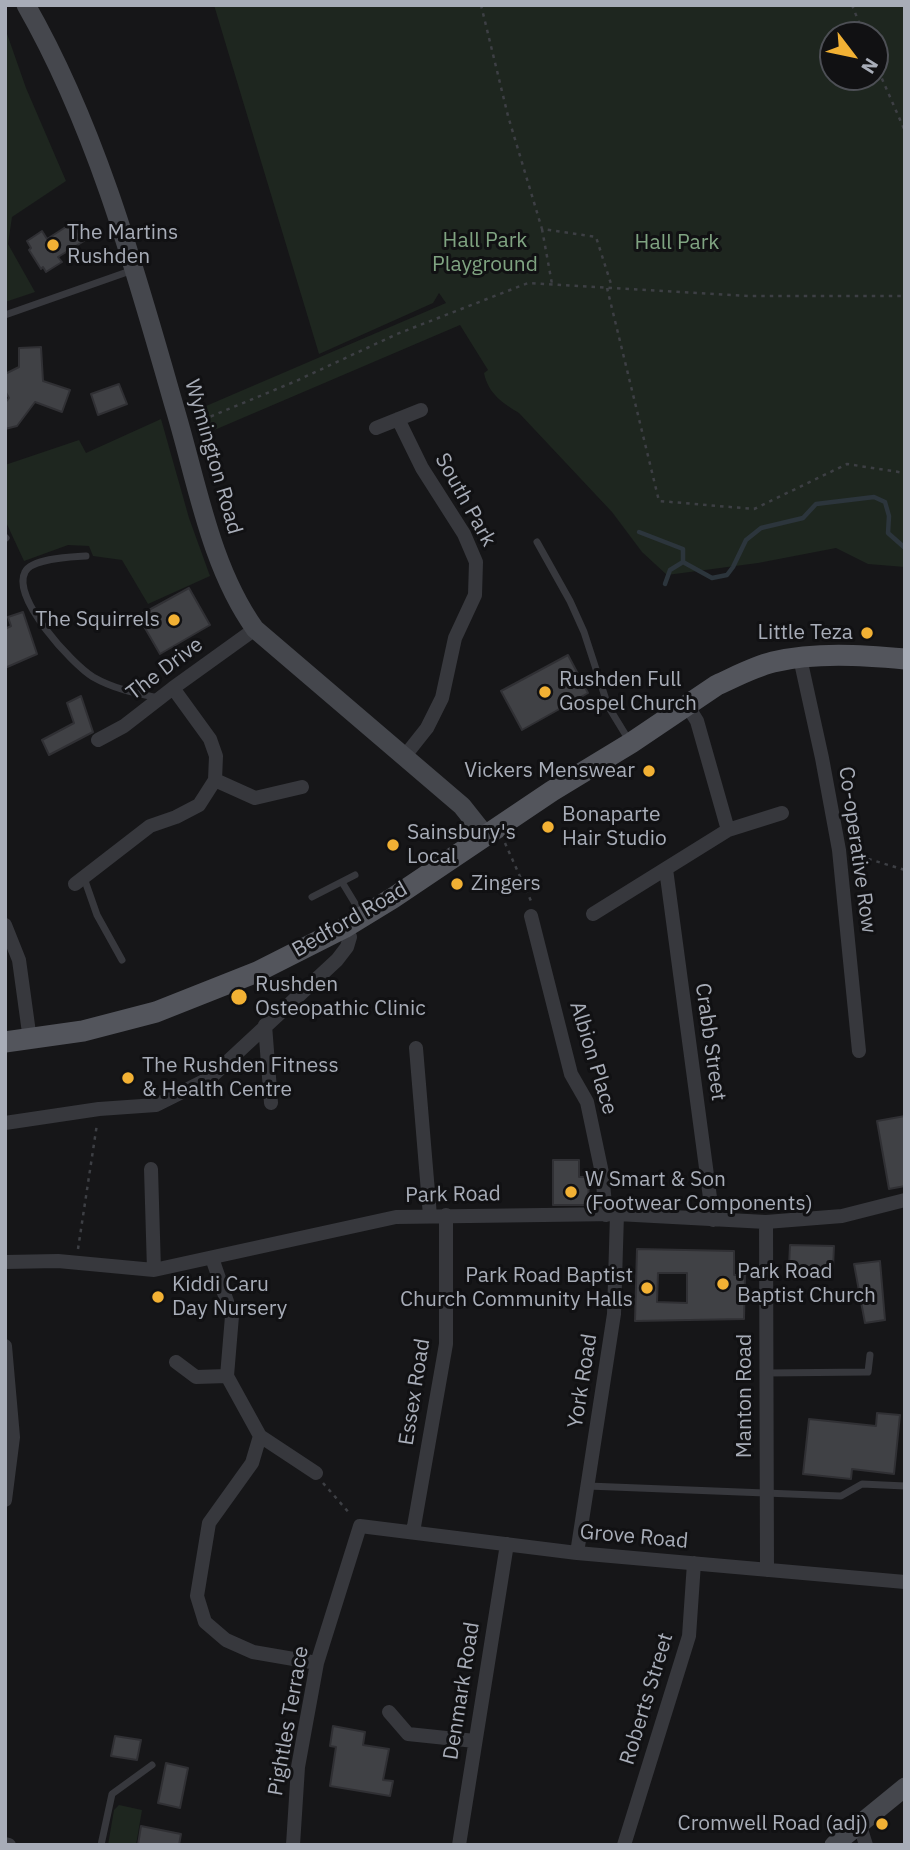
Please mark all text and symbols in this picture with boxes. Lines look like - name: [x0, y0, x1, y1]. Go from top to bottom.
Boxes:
- north arrow: [819, 21, 889, 91]
- text: N: [856, 54, 884, 78]
- place label: The Martins Rushden: [67, 220, 178, 270]
- park label: Hall Park Playground: [432, 228, 538, 278]
- park label: Hall Park: [635, 230, 719, 256]
- marker: The Martins Rushden: [45, 237, 61, 253]
- street label: Wymington Road: [179, 377, 247, 537]
- street label: South Park: [429, 449, 501, 551]
- place label: The Squirrels: [35, 607, 160, 633]
- marker: The Squirrels: [166, 612, 182, 628]
- place label: Little Teza: [757, 620, 853, 646]
- marker: Little Teza: [859, 625, 875, 641]
- street label: The Drive: [122, 632, 208, 706]
- place label: Rushden Full Gospel Church: [559, 667, 697, 717]
- marker: Rushden Full Gospel Church: [537, 684, 553, 700]
- place label: Vickers Menswear: [464, 758, 635, 784]
- marker: Vickers Menswear: [641, 763, 657, 779]
- street label: Co-operative Row: [833, 765, 881, 935]
- place label: Bonaparte Hair Studio: [562, 802, 667, 852]
- marker: Bonaparte Hair Studio: [540, 819, 556, 835]
- place label: Sainsbury's Local: [407, 820, 516, 870]
- marker: Sainsbury's Local: [385, 837, 401, 853]
- place label: Zingers: [471, 871, 541, 897]
- marker: Zingers: [449, 876, 465, 892]
- street label: Bedford Road: [288, 877, 412, 963]
- place label: Rushden Osteopathic Clinic: [255, 972, 426, 1022]
- street label: Crabb Street: [689, 981, 731, 1103]
- marker: Rushden Osteopathic Clinic: [229, 987, 249, 1007]
- street label: Albion Place: [564, 998, 622, 1118]
- place label: The Rushden Fitness & Health Centre: [142, 1053, 339, 1103]
- marker: The Rushden Fitness & Health Centre: [120, 1070, 136, 1086]
- place label: W Smart & Son (Footwear Components): [585, 1167, 813, 1217]
- street label: Park Road: [405, 1182, 501, 1208]
- marker: W Smart & Son (Footwear Components): [563, 1184, 579, 1200]
- place label: Park Road Baptist Church: [737, 1259, 876, 1309]
- place label: Park Road Baptist Church Community Halls: [400, 1263, 633, 1313]
- place label: Kiddi Caru Day Nursery: [172, 1272, 287, 1322]
- marker: Park Road Baptist Church: [715, 1276, 731, 1292]
- marker: Park Road Baptist Church Community Halls: [639, 1280, 655, 1296]
- marker: Kiddi Caru Day Nursery: [150, 1289, 166, 1305]
- street label: York Road: [563, 1332, 603, 1430]
- street label: Manton Road: [732, 1334, 758, 1458]
- street label: Essex Road: [394, 1337, 436, 1447]
- street label: Grove Road: [579, 1520, 689, 1554]
- street label: Denmark Road: [439, 1620, 485, 1762]
- street label: Roberts Street: [615, 1630, 679, 1768]
- street label: Pightles Terrace: [263, 1644, 315, 1798]
- place label: Cromwell Road (adj): [678, 1811, 868, 1837]
- marker: Cromwell Road (adj): [874, 1816, 890, 1832]

